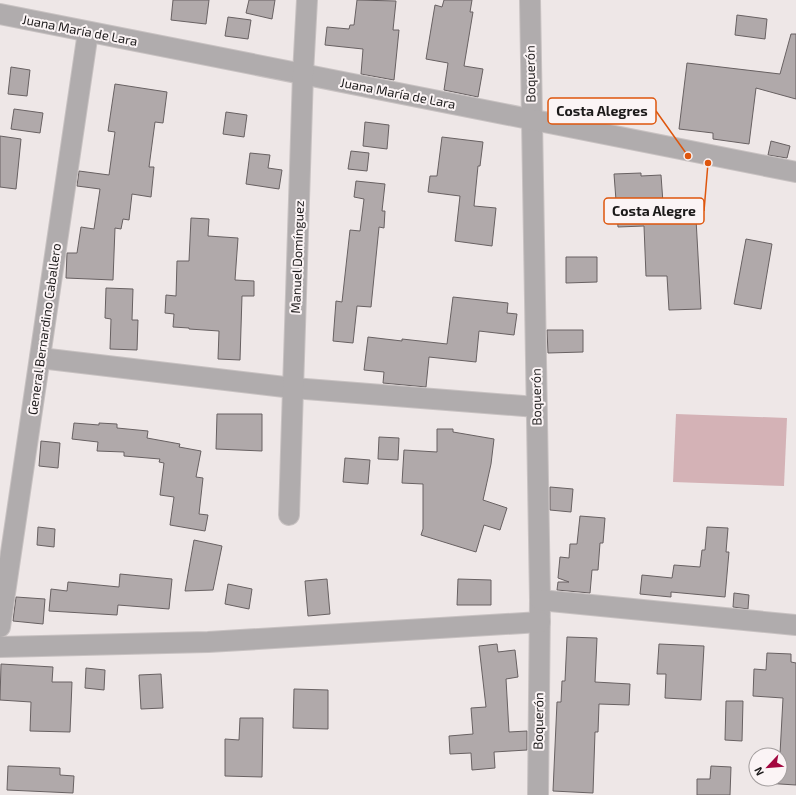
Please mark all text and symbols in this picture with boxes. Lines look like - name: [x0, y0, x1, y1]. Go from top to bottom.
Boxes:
- street label: Juana María de Lara: [21, 11, 139, 49]
- street label: Boquerón: [522, 45, 538, 103]
- street label: Juana María de Lara: [339, 74, 457, 112]
- callout: Costa Alegres: [548, 98, 656, 124]
- text: Costa Alegres: [556, 102, 648, 119]
- callout: Costa Alegre: [604, 198, 704, 224]
- street label: Manuel Domínguez: [287, 200, 307, 314]
- text: Costa Alegre: [612, 202, 696, 219]
- street label: General Bernardino Caballero: [24, 242, 64, 416]
- street label: Boquerón: [528, 368, 544, 426]
- street label: Boquerón: [530, 692, 546, 750]
- north arrow: [748, 747, 788, 787]
- text: N: [751, 765, 766, 778]

